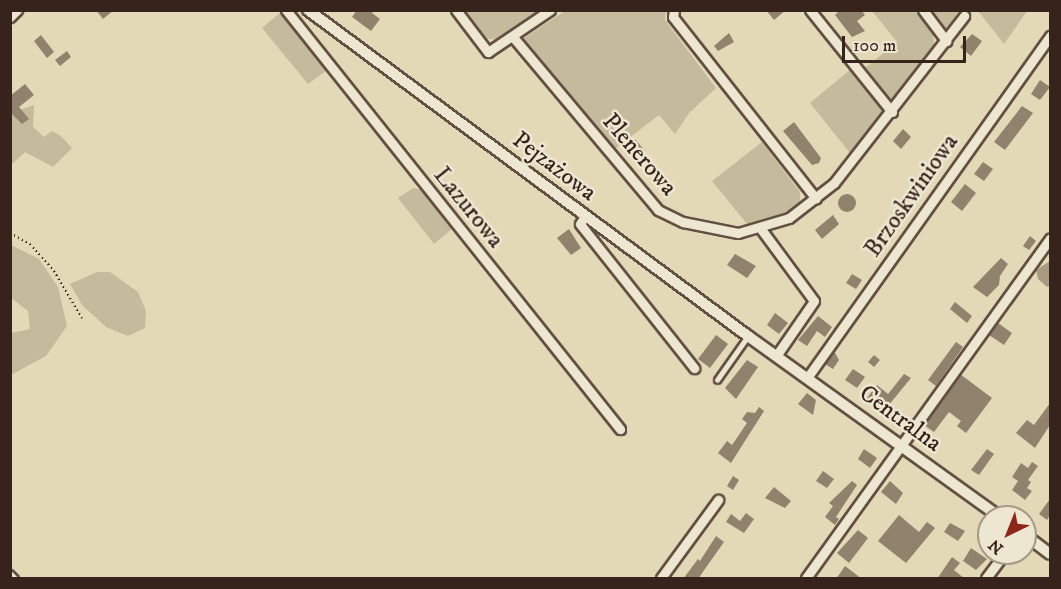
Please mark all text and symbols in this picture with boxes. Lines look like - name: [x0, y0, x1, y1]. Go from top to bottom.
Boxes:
- scale bar: [845, 24, 970, 62]
- text: 100 m: [853, 35, 896, 57]
- street label: Plenerowa: [596, 108, 682, 202]
- street label: Pejzażowa: [506, 126, 602, 208]
- street label: Brzoskwiniowa: [859, 129, 965, 263]
- street label: Lazurowa: [427, 162, 509, 254]
- street label: Centralna: [853, 379, 947, 459]
- north arrow: [977, 505, 1037, 565]
- text: N: [984, 535, 1008, 559]

